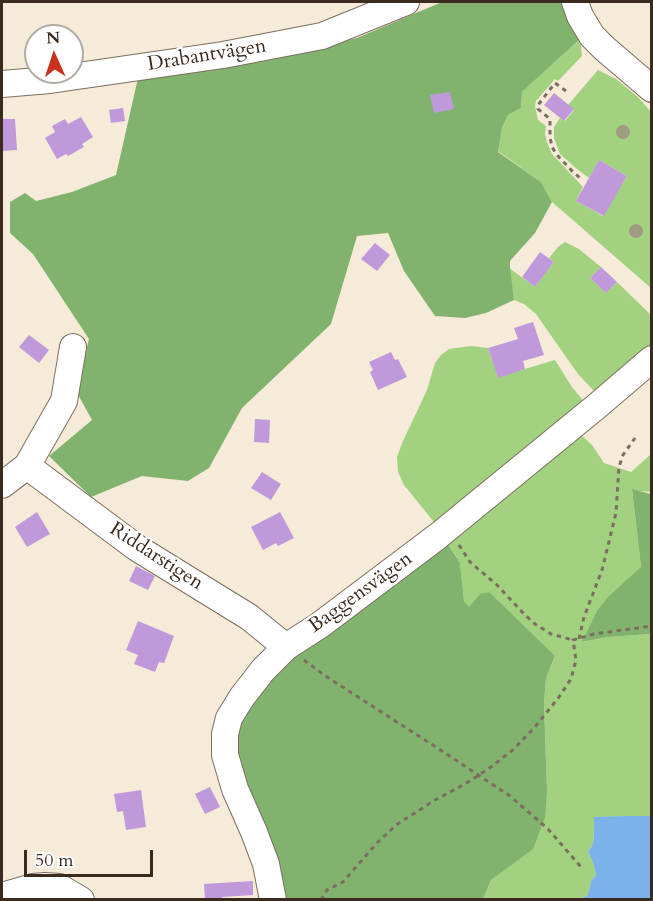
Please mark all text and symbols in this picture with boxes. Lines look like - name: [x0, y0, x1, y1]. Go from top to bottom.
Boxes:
- north arrow: [24, 24, 84, 84]
- text: N: [46, 27, 61, 49]
- street label: Drabantvägen: [146, 35, 268, 77]
- street label: Riddarstigen: [105, 518, 207, 596]
- street label: Baggensvägen: [304, 547, 418, 639]
- scale bar: [27, 838, 156, 876]
- text: 50 m: [35, 848, 74, 873]

